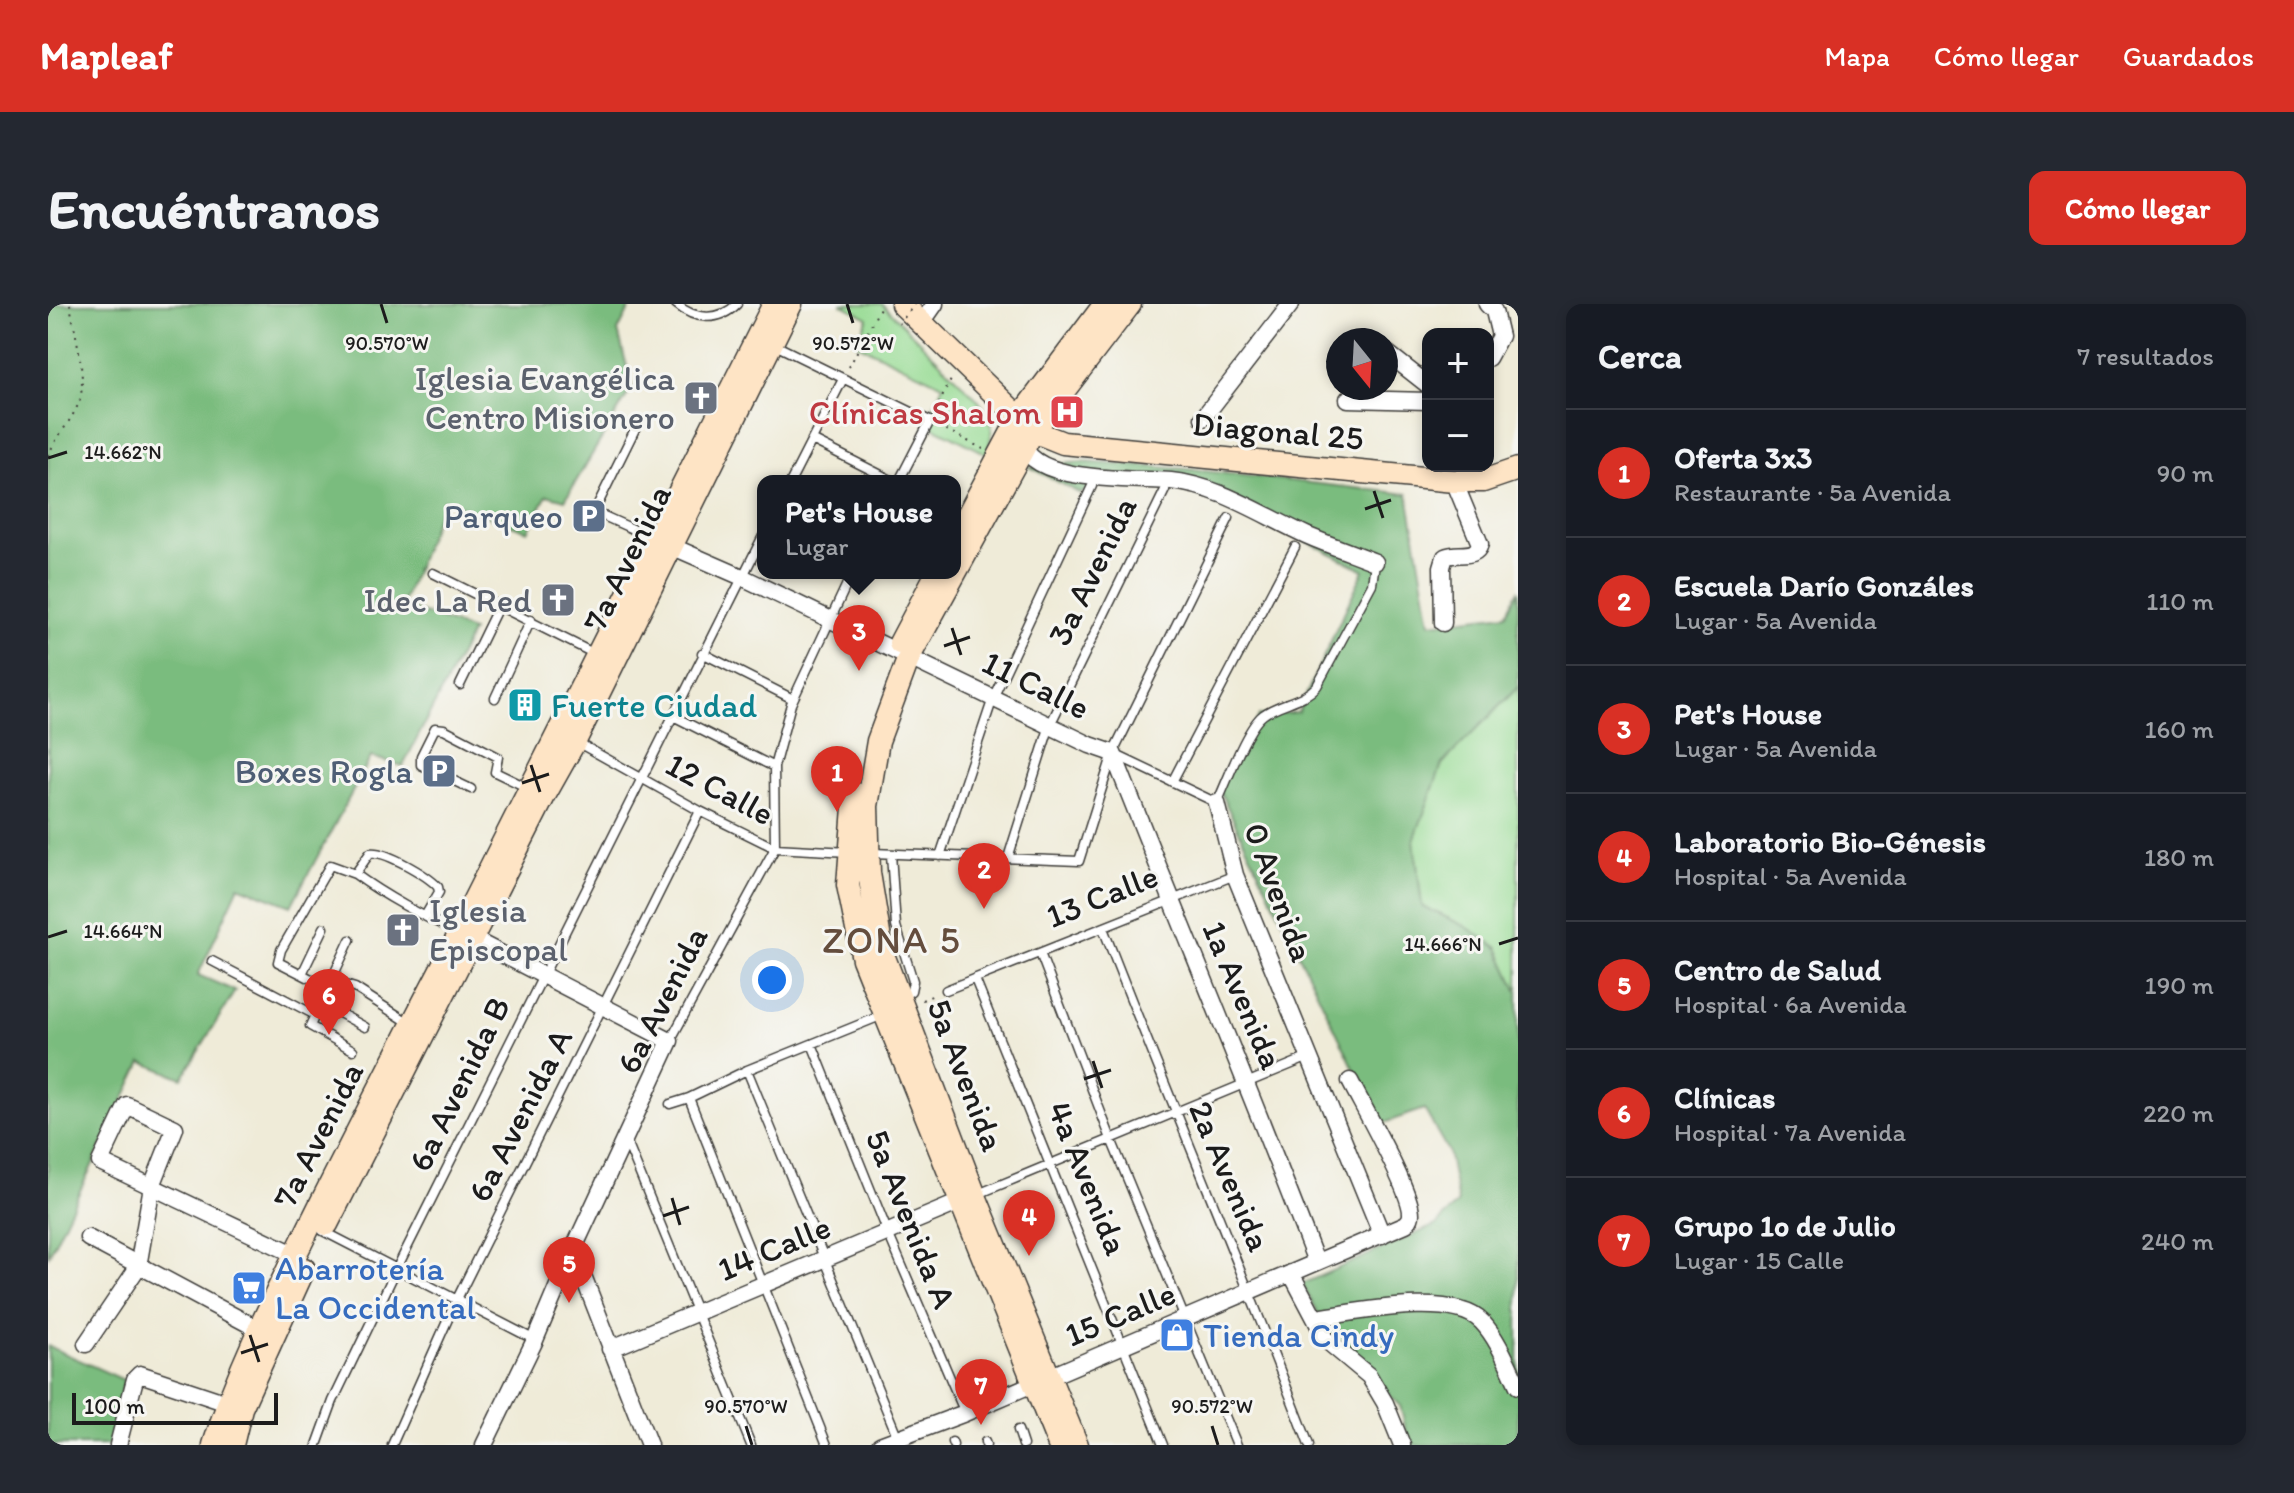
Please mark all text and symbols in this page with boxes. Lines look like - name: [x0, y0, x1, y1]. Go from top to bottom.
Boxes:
- text: Mapleaf: [40, 33, 173, 79]
- text: Mapa: [1825, 39, 1890, 73]
- text: Cómo llegar: [1934, 39, 2079, 73]
- text: Guardados: [2123, 39, 2254, 73]
- button: Cómo llegar: [2029, 171, 2246, 245]
- text: Encuéntranos: [48, 175, 380, 242]
- north arrow: [1326, 328, 1398, 400]
- map controls: [1422, 328, 1494, 472]
- button: +: [1422, 328, 1494, 400]
- text: 90.570°W: [345, 331, 429, 355]
- text: 90.572°W: [812, 331, 894, 355]
- text: Cerca: [1598, 336, 1682, 377]
- text: 7 resultados: [2077, 340, 2214, 372]
- place label: Iglesia Evangélica Centro Misionero: [415, 358, 675, 438]
- church icon: Iglesia Evangélica Centro Misionero: [682, 379, 720, 417]
- place label: Clínicas Shalom: [809, 392, 1041, 433]
- hospital icon: Clínicas Shalom: [1048, 393, 1086, 431]
- button: −: [1422, 400, 1494, 472]
- street label: Diagonal 25: [1191, 403, 1365, 459]
- text: Oferta 3x3: [1674, 439, 1812, 476]
- text: 14.662°N: [84, 440, 162, 464]
- text: 1: [1618, 457, 1630, 489]
- text: 90 m: [2157, 457, 2214, 489]
- popup: [757, 475, 961, 579]
- text: Restaurante · 5a Avenida: [1674, 476, 1951, 508]
- street label: 7a Avenida: [574, 478, 680, 638]
- street label: 3a Avenida: [1038, 490, 1146, 652]
- text: Pet's House: [785, 493, 933, 530]
- place label: Parqueo: [444, 496, 563, 537]
- parking icon: Parqueo: [570, 497, 608, 535]
- text: Lugar: [785, 530, 848, 562]
- text: Escuela Darío Gonzáles: [1674, 567, 1974, 604]
- place label: Idec La Red: [364, 580, 532, 621]
- church icon: Idec La Red: [539, 581, 577, 619]
- text: 2: [1617, 585, 1631, 617]
- text: 110 m: [2146, 585, 2214, 617]
- text: Lugar · 5a Avenida: [1674, 604, 1877, 636]
- pin: 3: [833, 605, 885, 671]
- street label: 11 Calle: [976, 642, 1096, 728]
- place label: Fuerte Ciudad: [551, 685, 758, 726]
- building icon: Fuerte Ciudad: [506, 686, 544, 724]
- text: Pet's House: [1674, 695, 1822, 732]
- text: 3: [1617, 713, 1631, 745]
- text: 160 m: [2144, 713, 2214, 745]
- text: Lugar · 5a Avenida: [1674, 732, 1877, 764]
- street label: 12 Calle: [659, 744, 781, 834]
- pin: 1: [811, 746, 863, 812]
- place label: Boxes Rogla: [235, 751, 413, 792]
- parking icon: Boxes Rogla: [420, 752, 458, 790]
- street label: 0 Avenida: [1235, 817, 1323, 967]
- text: Laboratorio Bio-Génesis: [1674, 823, 1986, 860]
- text: 4: [1616, 841, 1632, 873]
- text: 180 m: [2144, 841, 2214, 873]
- pin: 2: [958, 843, 1010, 909]
- street label: 13 Calle: [1040, 855, 1164, 937]
- text: Hospital · 5a Avenida: [1674, 860, 1907, 892]
- place label: Iglesia Episcopal: [429, 890, 568, 970]
- church icon: Iglesia Episcopal: [384, 911, 422, 949]
- street label: 1a Avenida: [1193, 915, 1293, 1076]
- district label: ZONA 5: [822, 917, 962, 963]
- text: 14.664°N: [84, 919, 162, 943]
- street label: 6a Avenida: [608, 919, 717, 1080]
- text: 14.666°N: [1404, 932, 1482, 956]
- text: Centro de Salud: [1674, 951, 1881, 988]
- your location: [752, 960, 792, 1000]
- pin: 6: [303, 969, 355, 1035]
- text: 5: [1617, 969, 1631, 1001]
- text: 190 m: [2145, 969, 2214, 1001]
- text: Hospital · 6a Avenida: [1674, 988, 1907, 1020]
- street label: 6a Avenida B: [399, 990, 519, 1178]
- street label: 5a Avenida: [918, 993, 1014, 1157]
- street label: 6a Avenida A: [459, 1021, 581, 1208]
- street label: 7a Avenida: [264, 1055, 372, 1215]
- text: Clínicas: [1674, 1079, 1775, 1116]
- street label: 4a Avenida: [1039, 1095, 1137, 1261]
- street label: 2a Avenida: [1180, 1095, 1280, 1258]
- text: 6: [1617, 1097, 1631, 1129]
- text: 220 m: [2143, 1097, 2214, 1129]
- text: Hospital · 7a Avenida: [1674, 1116, 1906, 1148]
- street label: 5a Avenida A: [857, 1124, 965, 1314]
- pin: 4: [1003, 1190, 1055, 1256]
- street label: 14 Calle: [711, 1206, 837, 1290]
- text: Grupo 1o de Julio: [1674, 1207, 1896, 1244]
- text: 7: [1618, 1225, 1630, 1257]
- text: 240 m: [2141, 1225, 2214, 1257]
- pin: 5: [543, 1237, 595, 1303]
- text: Lugar · 15 Calle: [1674, 1244, 1844, 1276]
- place label: Abarrotería La Occidental: [275, 1248, 477, 1328]
- supermarket icon: Abarrotería La Occidental: [230, 1269, 268, 1307]
- street label: 15 Calle: [1058, 1272, 1182, 1356]
- place label: Tienda Cindy: [1203, 1315, 1394, 1356]
- shop icon: Tienda Cindy: [1158, 1316, 1196, 1354]
- pin: 7: [955, 1359, 1007, 1425]
- scale bar: [72, 1389, 278, 1425]
- text: 100 m: [84, 1393, 145, 1420]
- text: 90.570°W: [704, 1394, 788, 1418]
- text: 90.572°W: [1171, 1394, 1253, 1418]

